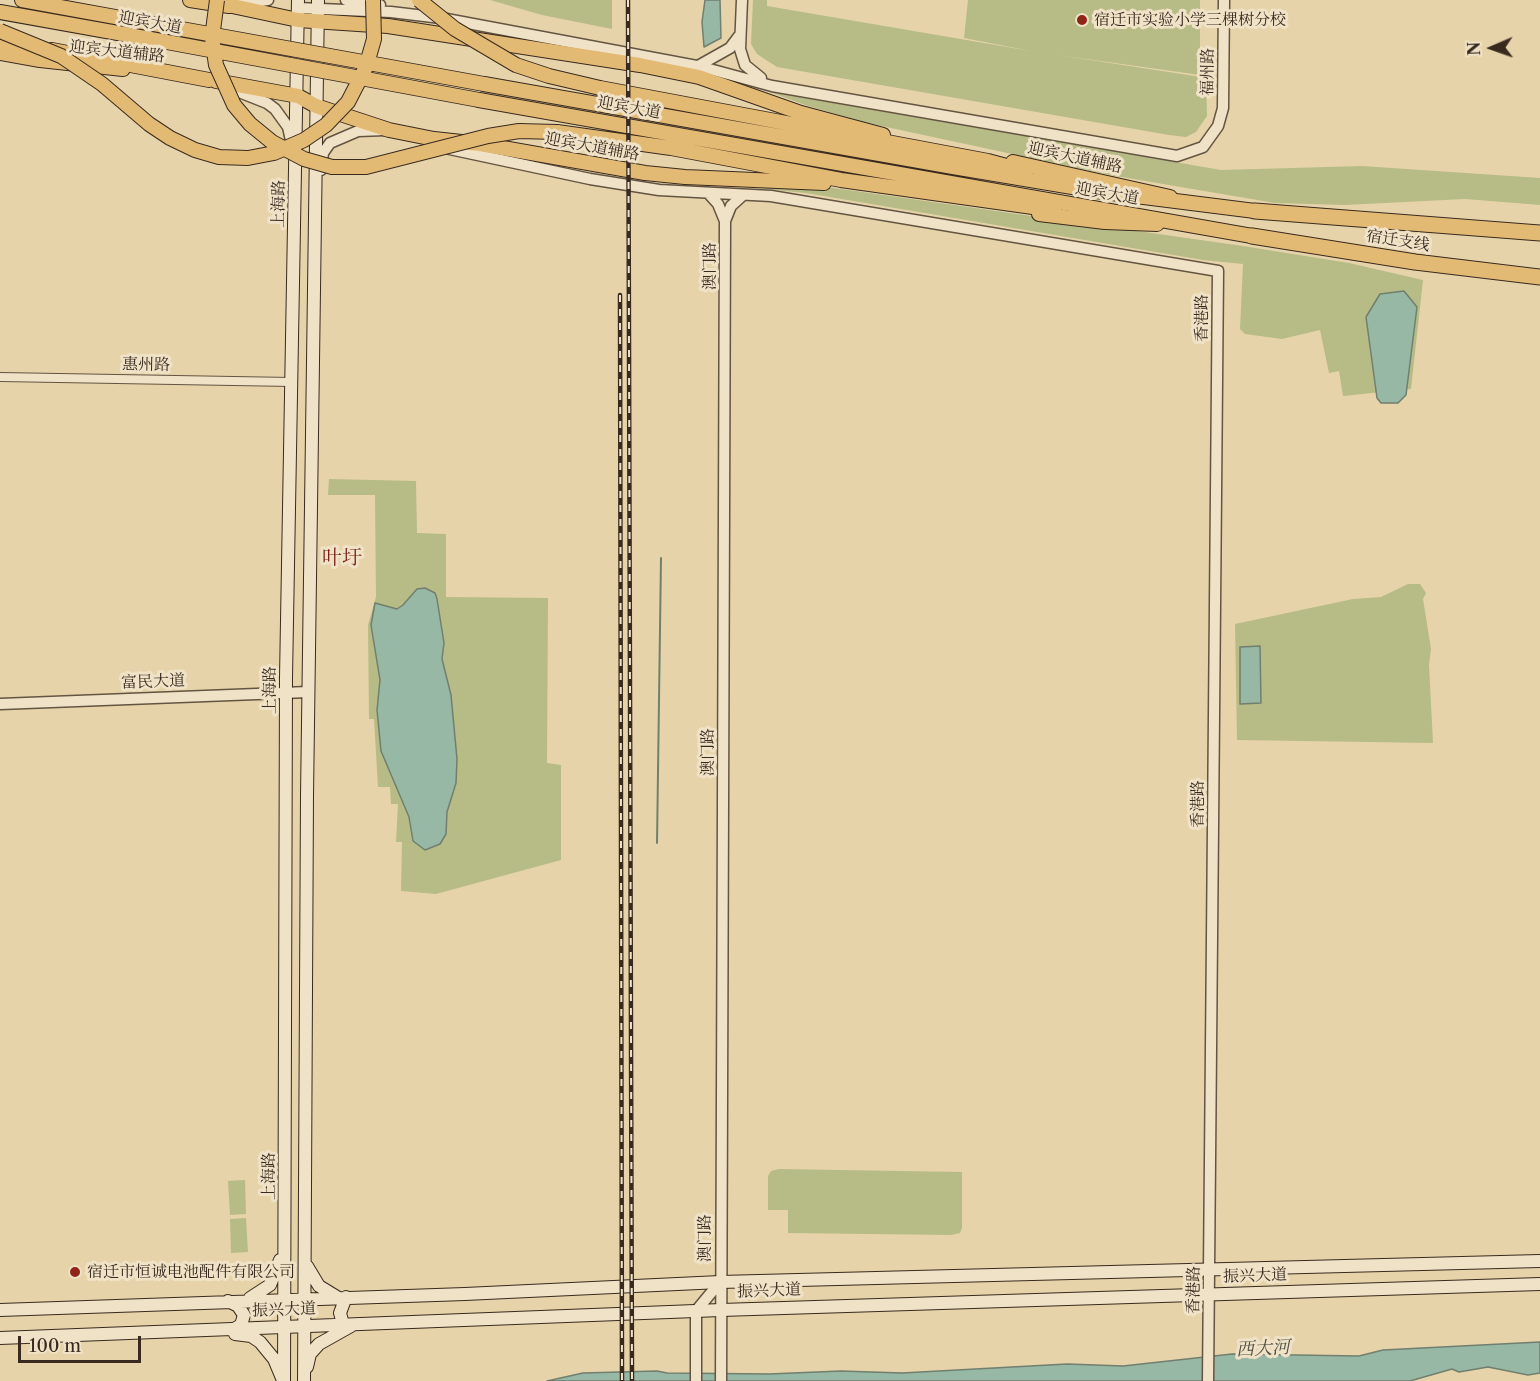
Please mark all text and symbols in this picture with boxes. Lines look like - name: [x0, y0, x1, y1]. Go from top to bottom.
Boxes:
- street label: 迎宾大道: [117, 8, 183, 38]
- place label: 宿迁市实验小学三棵树分校: [1094, 10, 1286, 30]
- marker: 宿迁市实验小学三棵树分校: [1075, 13, 1089, 27]
- north arrow: [1462, 18, 1522, 78]
- street label: 迎宾大道辅路: [68, 37, 166, 67]
- text: N: [1464, 41, 1484, 56]
- street label: 福州路: [1198, 48, 1218, 96]
- street label: 迎宾大道: [596, 93, 662, 123]
- street label: 迎宾大道辅路: [543, 129, 641, 165]
- street label: 迎宾大道辅路: [1026, 139, 1124, 177]
- street label: 迎宾大道: [1074, 179, 1140, 209]
- street label: 上海路: [269, 180, 289, 228]
- street label: 宿迁支线: [1365, 227, 1431, 255]
- street label: 澳门路: [700, 242, 720, 290]
- street label: 香港路: [1192, 294, 1212, 342]
- street label: 惠州路: [122, 355, 170, 375]
- district label: 叶圩: [322, 546, 362, 570]
- street label: 上海路: [260, 666, 280, 714]
- street label: 富民大道: [121, 671, 185, 693]
- street label: 澳门路: [698, 728, 718, 776]
- street label: 香港路: [1188, 780, 1208, 828]
- street label: 上海路: [259, 1152, 279, 1200]
- street label: 澳门路: [695, 1214, 715, 1262]
- place label: 宿迁市恒诚电池配件有限公司: [87, 1262, 295, 1282]
- marker: 宿迁市恒诚电池配件有限公司: [68, 1265, 82, 1279]
- street label: 振兴大道: [1223, 1265, 1287, 1287]
- street label: 香港路: [1184, 1266, 1204, 1314]
- street label: 振兴大道: [737, 1280, 801, 1302]
- street label: 振兴大道: [252, 1299, 316, 1321]
- scale bar: [21, 1324, 144, 1362]
- text: 100 m: [29, 1335, 81, 1357]
- water label: 西大河: [1235, 1337, 1291, 1361]

